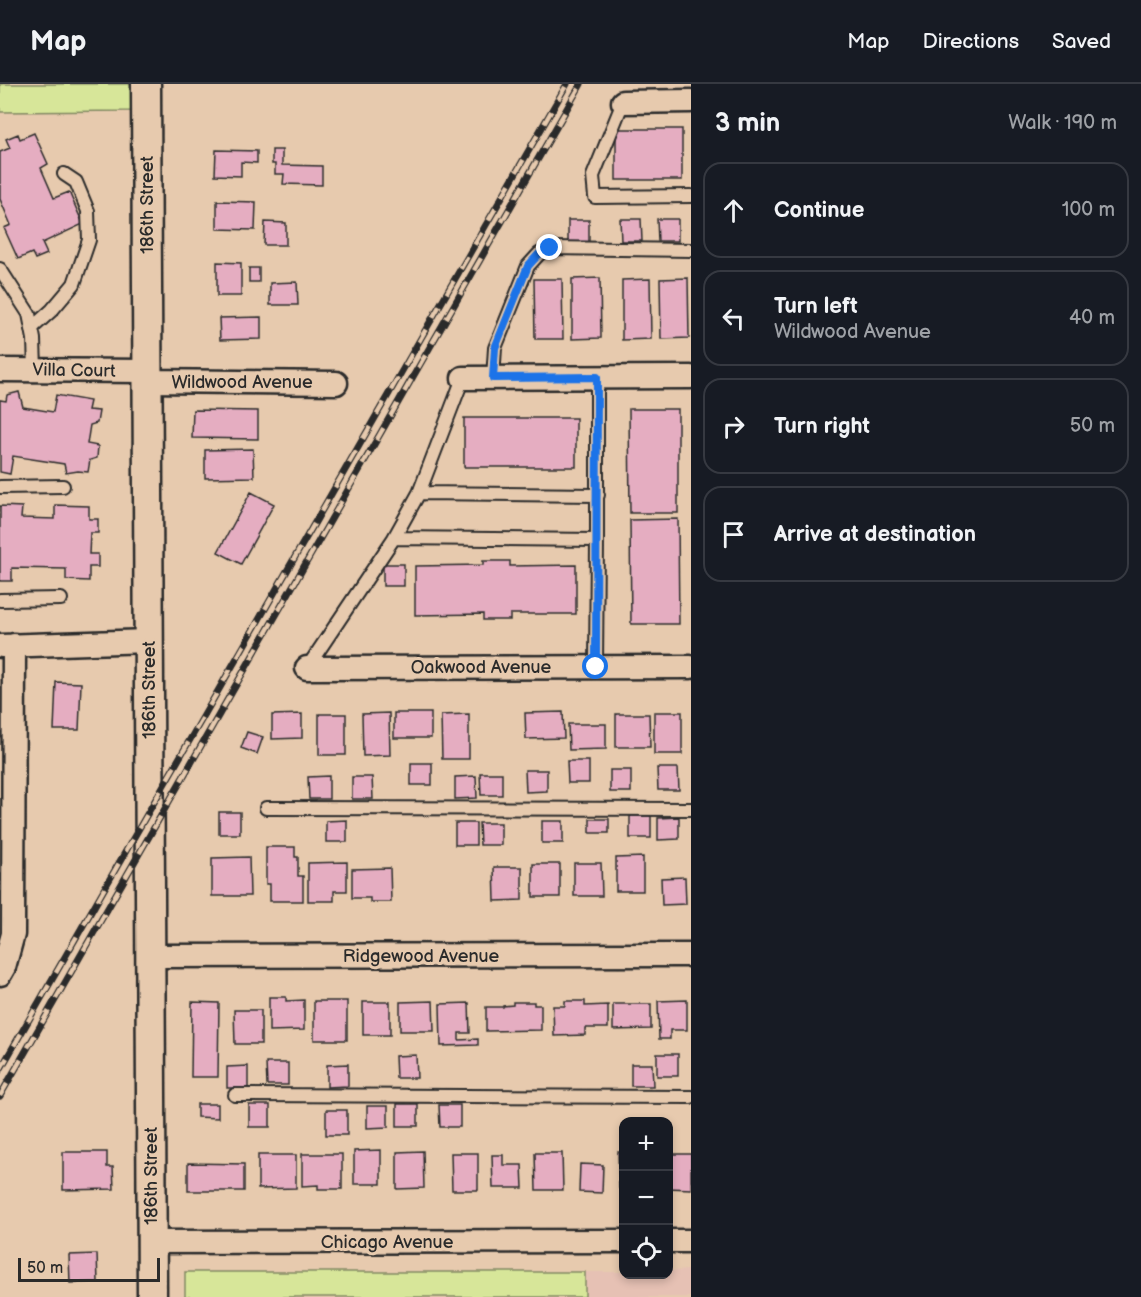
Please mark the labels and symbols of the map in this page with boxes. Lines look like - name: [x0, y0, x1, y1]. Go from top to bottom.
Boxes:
- street label: 186th Street: [137, 156, 158, 254]
- route end: [536, 234, 562, 260]
- street label: Villa Court: [32, 359, 116, 382]
- street label: Wildwood Avenue: [171, 372, 313, 393]
- street label: 186th Street: [139, 641, 160, 739]
- route start: [582, 653, 608, 679]
- street label: Oakwood Avenue: [411, 657, 552, 678]
- street label: Ridgewood Avenue: [343, 946, 500, 967]
- street label: 186th Street: [141, 1127, 162, 1225]
- street label: Chicago Avenue: [321, 1232, 454, 1253]
- scale bar: [18, 1255, 160, 1282]

